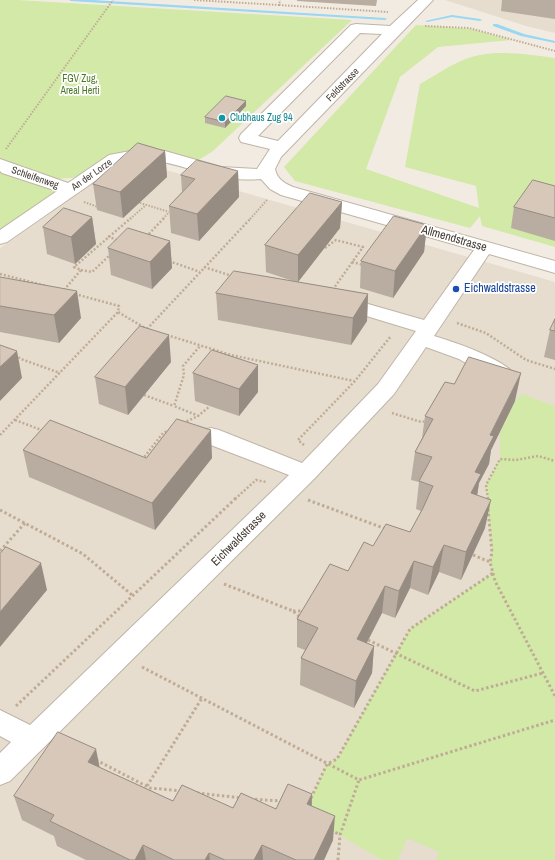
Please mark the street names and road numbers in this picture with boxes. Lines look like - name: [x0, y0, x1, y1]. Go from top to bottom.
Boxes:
- street label: Feldstrasse: [324, 66, 362, 104]
- street label: An der Lorze: [69, 157, 115, 193]
- street label: Schleifenweg: [10, 164, 60, 192]
- street label: Allmendstrasse: [420, 223, 488, 255]
- street label: Eichwaldstrasse: [209, 509, 269, 569]

